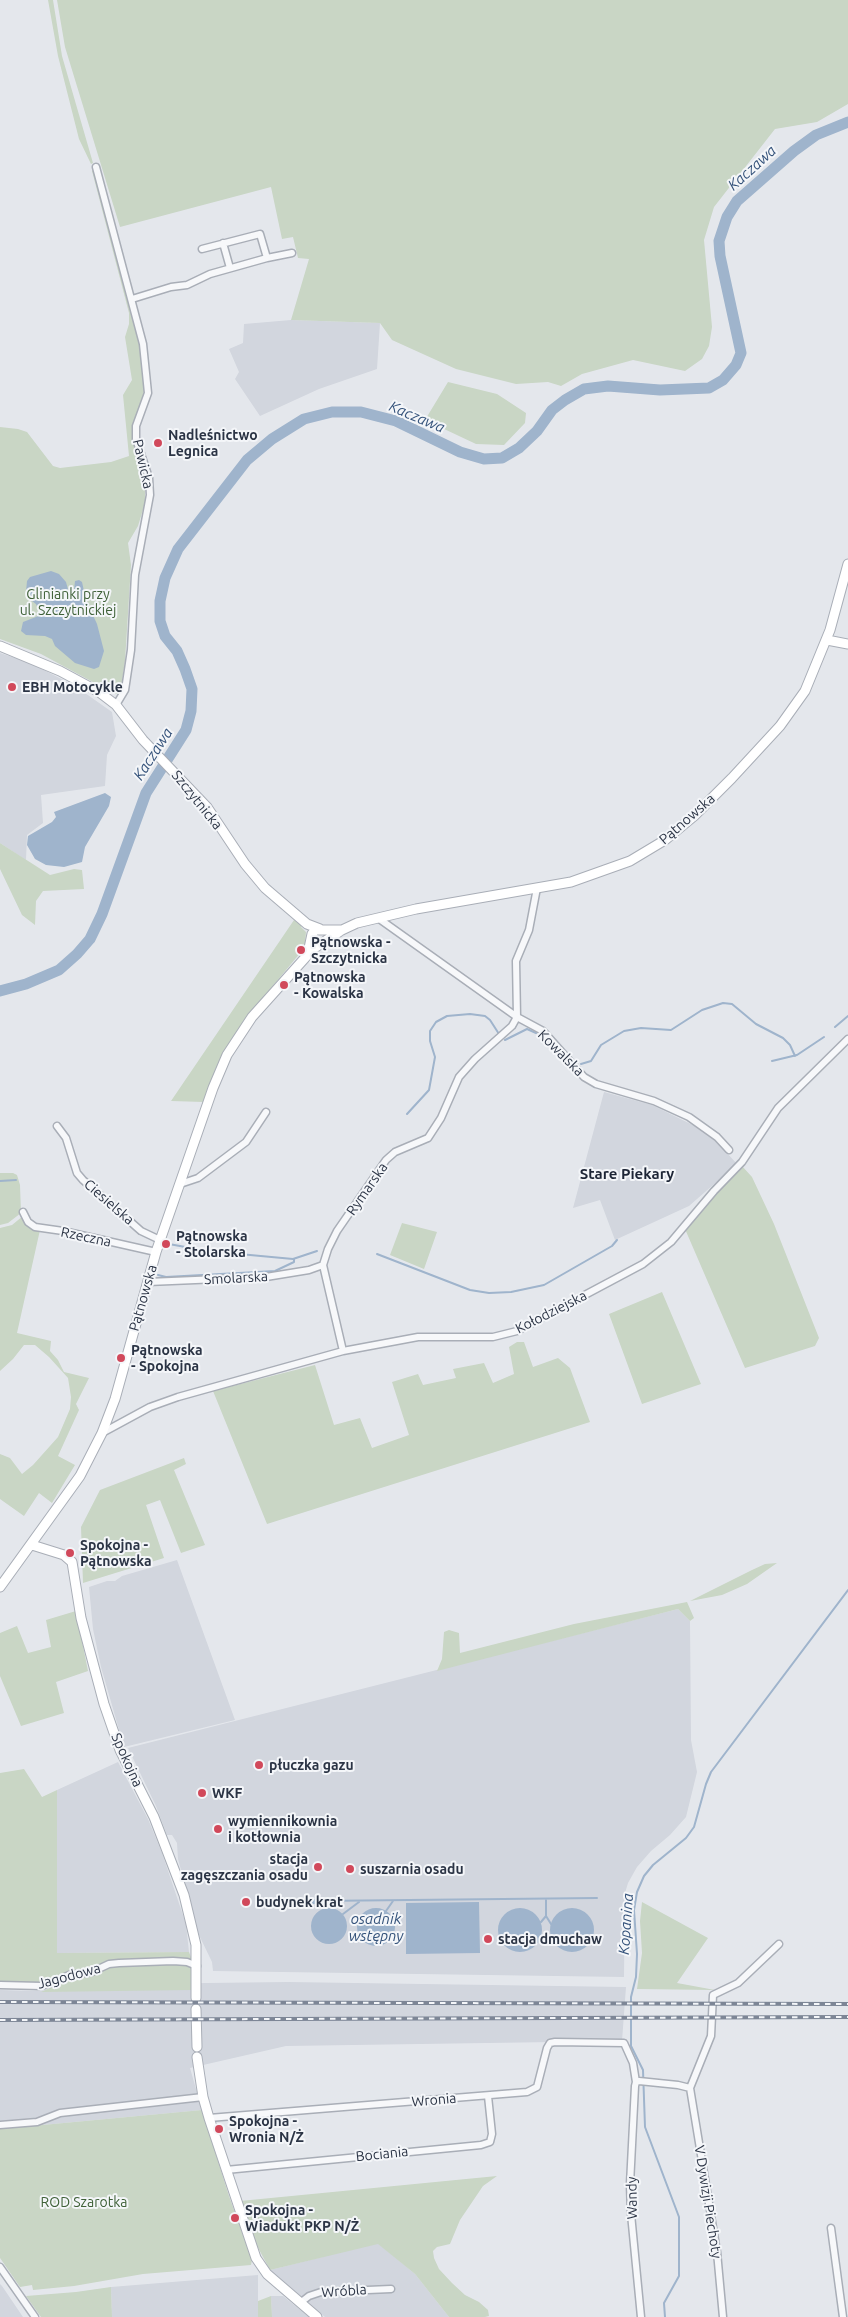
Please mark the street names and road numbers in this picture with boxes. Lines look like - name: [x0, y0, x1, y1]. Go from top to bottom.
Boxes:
- street label: Pawicka: [129, 438, 157, 490]
- street label: Szczytnicka: [168, 767, 226, 833]
- street label: Pątnowska: [656, 790, 718, 848]
- street label: Kowalska: [534, 1026, 588, 1080]
- street label: Rymarska: [343, 1159, 391, 1219]
- street label: Ciesielska: [81, 1176, 137, 1228]
- street label: Rzeczna: [59, 1223, 113, 1251]
- street label: Pątnowska: [126, 1263, 160, 1333]
- street label: Smolarska: [204, 1268, 268, 1288]
- street label: Kołodziejska: [512, 1287, 590, 1337]
- street label: Spokojna: [108, 1730, 146, 1790]
- street label: Jagodowa: [36, 1960, 102, 1992]
- street label: Wronia: [411, 2090, 457, 2110]
- street label: Bociania: [355, 2143, 409, 2165]
- street label: V Dywizji Piechoty: [691, 2144, 725, 2260]
- street label: Wandy: [623, 2176, 641, 2220]
- street label: Wróbla: [321, 2281, 367, 2301]

